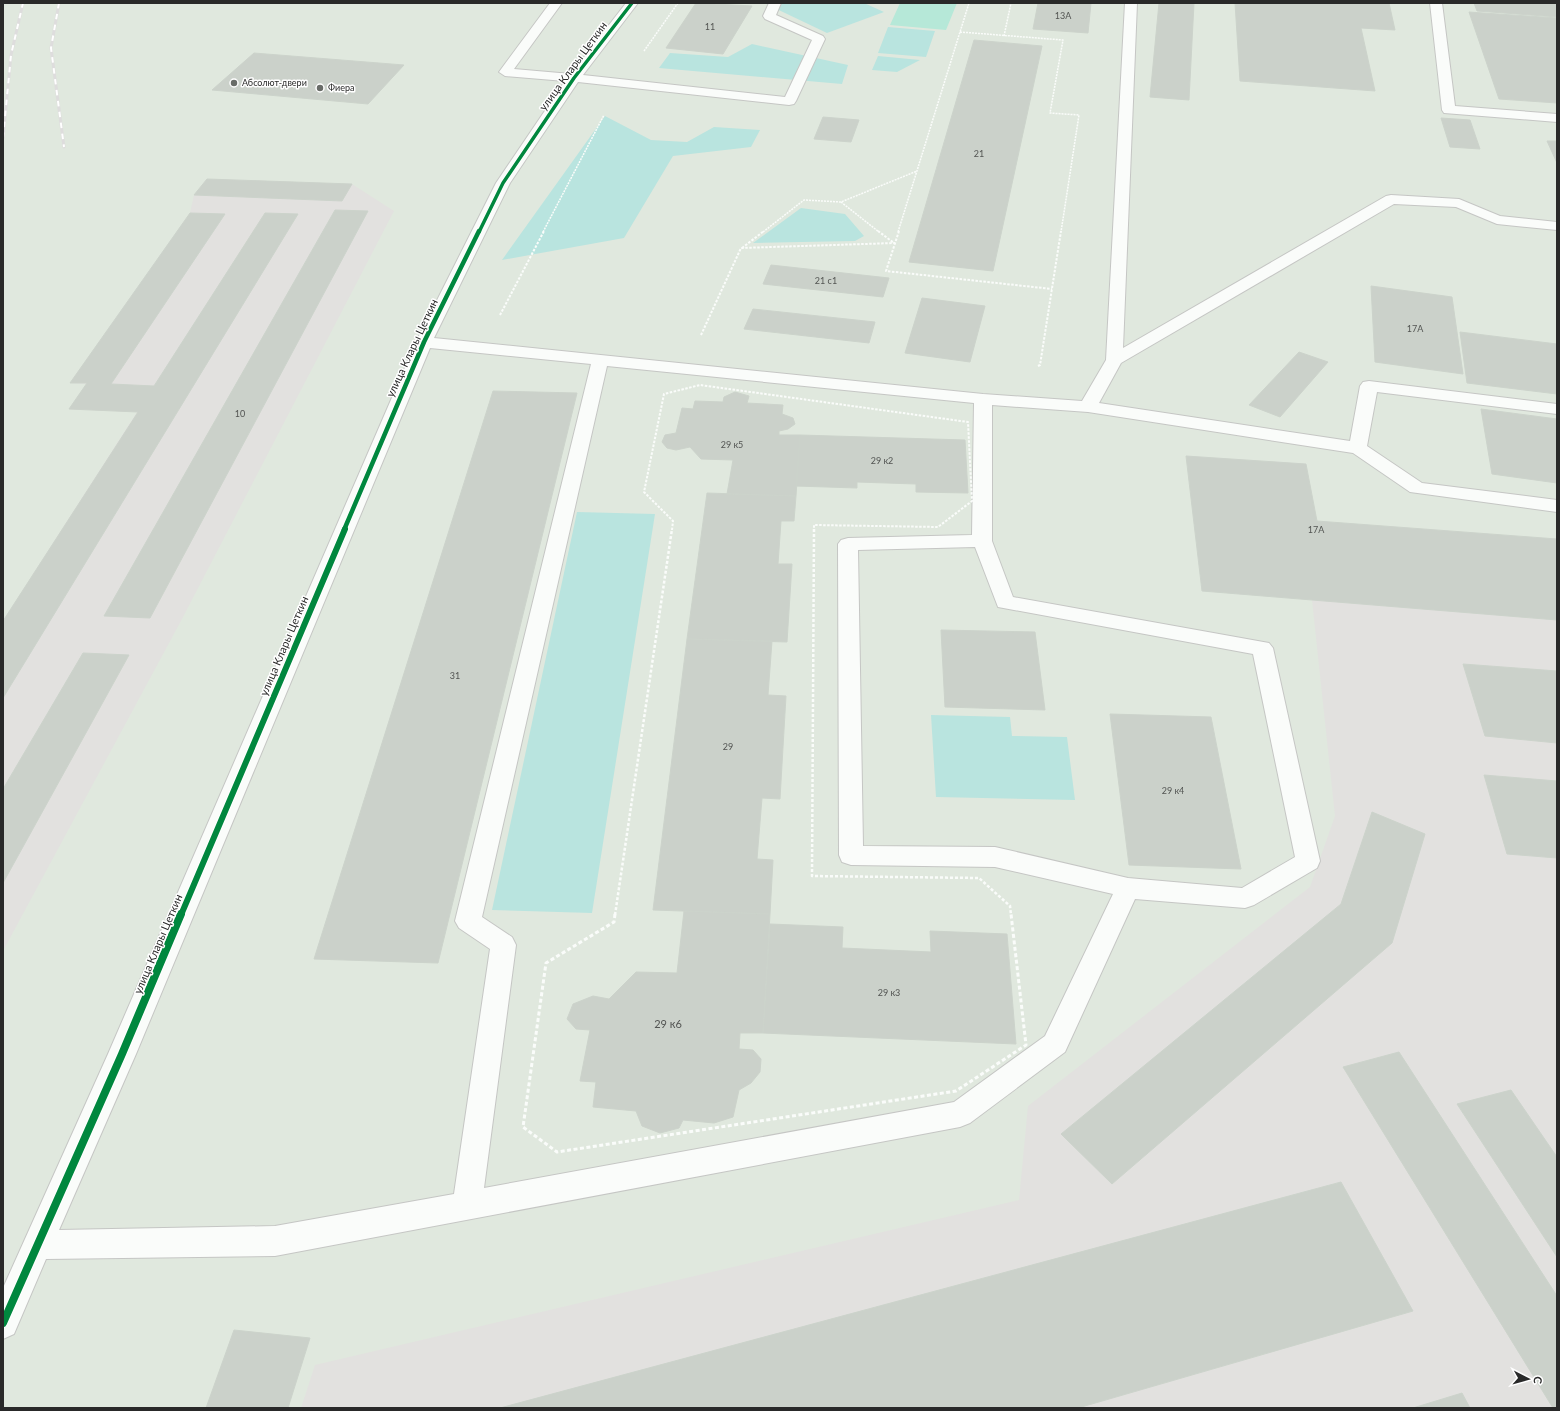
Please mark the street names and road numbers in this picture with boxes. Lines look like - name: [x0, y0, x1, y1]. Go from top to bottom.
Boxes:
- street label: улица Клары Цеткин: [536, 19, 609, 113]
- street label: улица Клары Цеткин: [383, 297, 440, 399]
- street label: улица Клары Цеткин: [257, 594, 310, 698]
- street label: улица Клары Цеткин: [131, 892, 184, 996]

